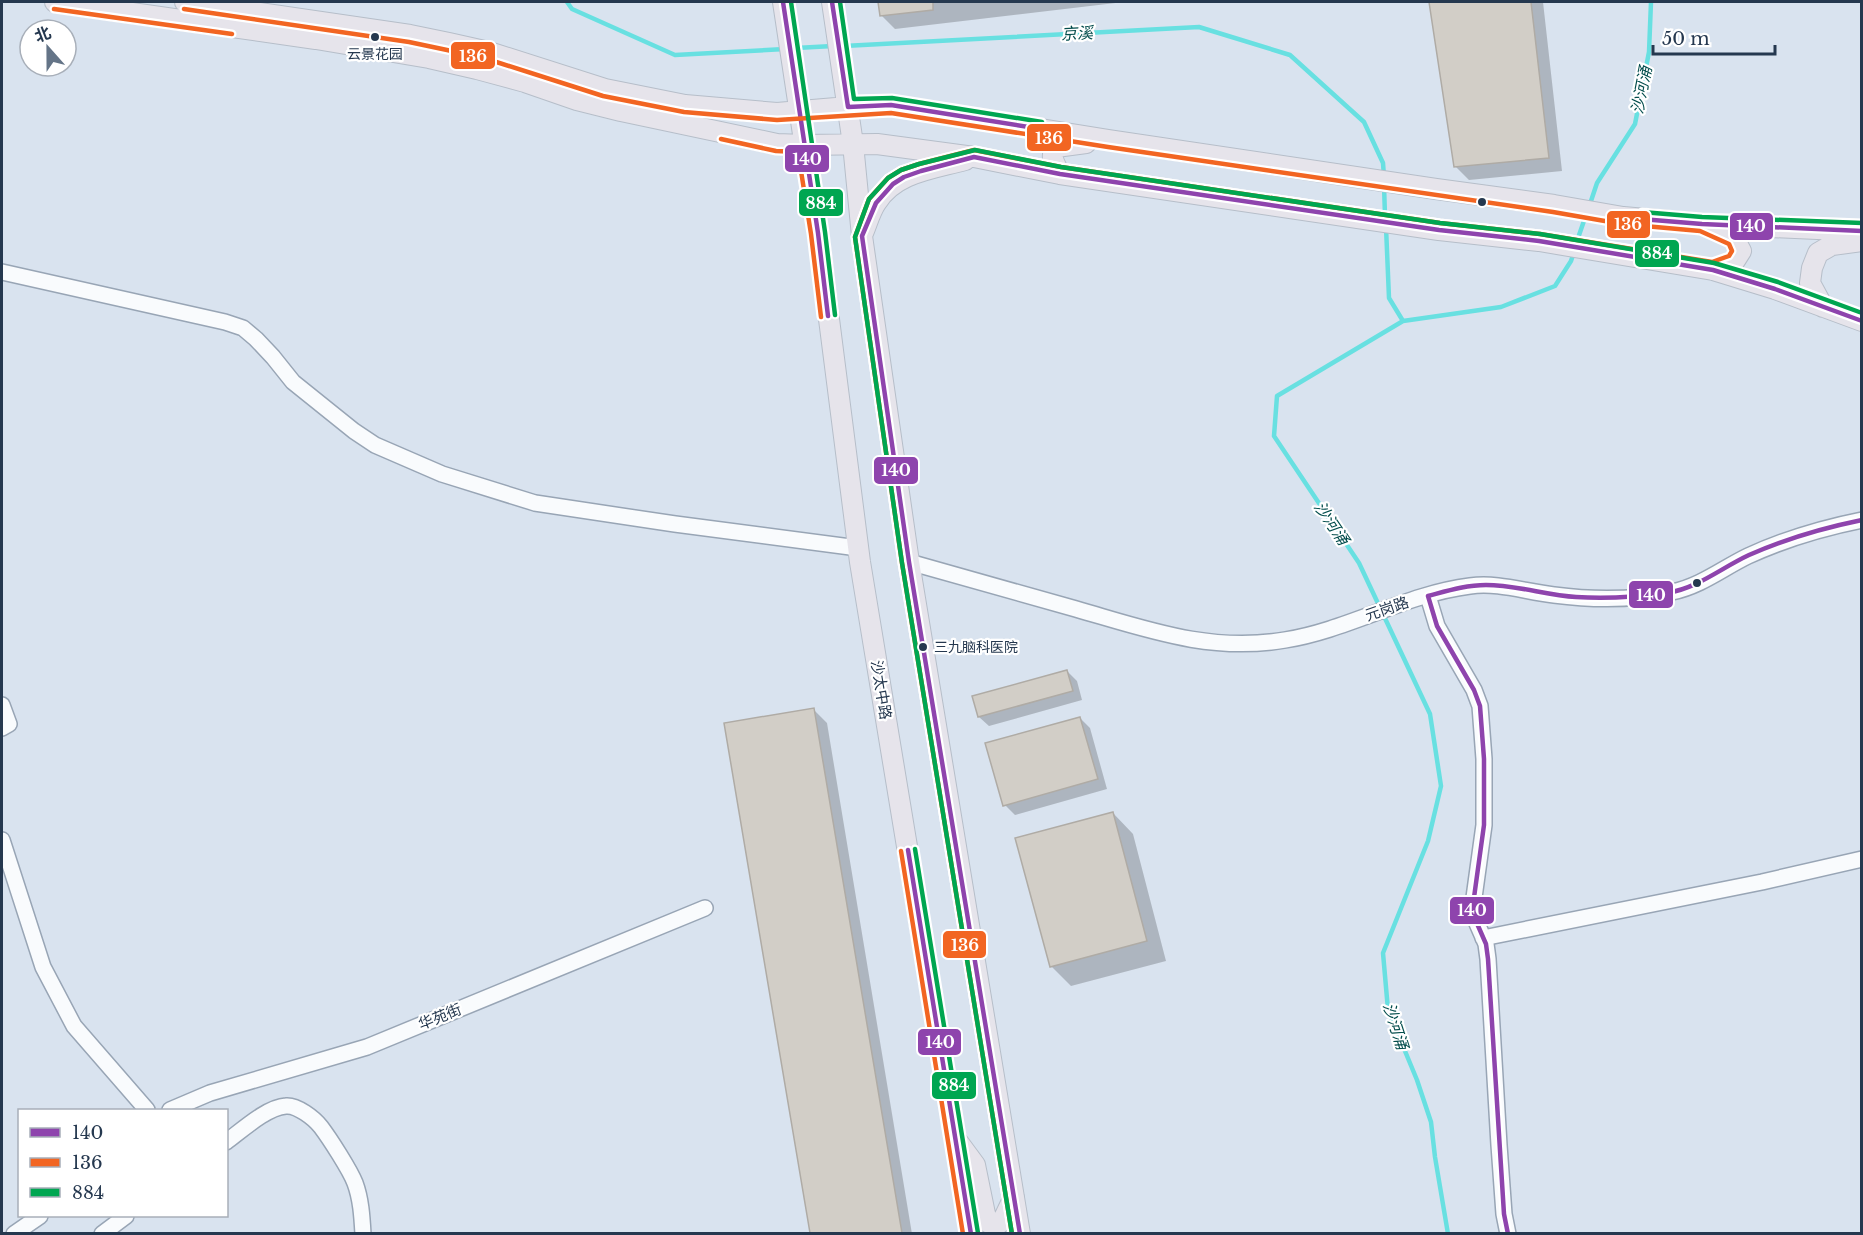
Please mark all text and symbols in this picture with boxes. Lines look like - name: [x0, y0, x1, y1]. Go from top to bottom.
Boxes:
- north arrow: [18, 18, 78, 78]
- scale bar: [1653, 18, 1774, 56]
- text: 北: [32, 22, 54, 46]
- water label: 京溪: [1060, 22, 1095, 44]
- text: 50 m: [1662, 28, 1710, 50]
- marker: 云景花园: [369, 31, 381, 43]
- line badge: 136: [450, 41, 496, 70]
- place label: 云景花园: [347, 45, 403, 63]
- text: 136: [459, 46, 487, 66]
- water label: 沙河涌: [1627, 63, 1656, 115]
- line badge: 136: [1026, 123, 1072, 152]
- text: 136: [1035, 128, 1063, 148]
- line badge: 140: [784, 144, 830, 173]
- text: 140: [792, 149, 822, 169]
- line badge: 884: [798, 188, 844, 217]
- text: 884: [806, 193, 836, 213]
- unlabelled marker: [1476, 196, 1488, 208]
- line badge: 136: [1606, 210, 1651, 239]
- line badge: 140: [1729, 212, 1774, 241]
- text: 136: [1614, 214, 1642, 234]
- text: 140: [1736, 216, 1766, 236]
- line badge: 884: [1634, 239, 1680, 268]
- text: 884: [1642, 243, 1672, 263]
- line badge: 140: [873, 456, 919, 485]
- text: 140: [881, 460, 911, 480]
- water label: 沙河涌: [1310, 498, 1355, 550]
- unlabelled marker: [1691, 577, 1703, 589]
- line badge: 140: [1628, 580, 1674, 609]
- text: 140: [1636, 585, 1666, 605]
- street label: 元岗路: [1362, 592, 1411, 625]
- place label: 三九脑科医院: [934, 638, 1018, 656]
- marker: 三九脑科医院: [917, 641, 929, 653]
- street label: 沙太中路: [867, 659, 896, 721]
- line badge: 140: [1449, 896, 1495, 925]
- text: 140: [1457, 900, 1487, 920]
- line badge: 136: [942, 930, 987, 959]
- text: 136: [951, 935, 979, 955]
- street label: 华苑街: [415, 999, 464, 1034]
- water label: 沙河涌: [1379, 1000, 1414, 1054]
- line badge: 140: [917, 1028, 962, 1056]
- text: 140: [925, 1032, 955, 1052]
- line badge: 884: [931, 1071, 977, 1100]
- text: 884: [939, 1075, 969, 1095]
- legend: [18, 1109, 228, 1217]
- text: 140: [72, 1122, 103, 1144]
- text: 136: [72, 1152, 103, 1174]
- text: 884: [72, 1182, 104, 1204]

